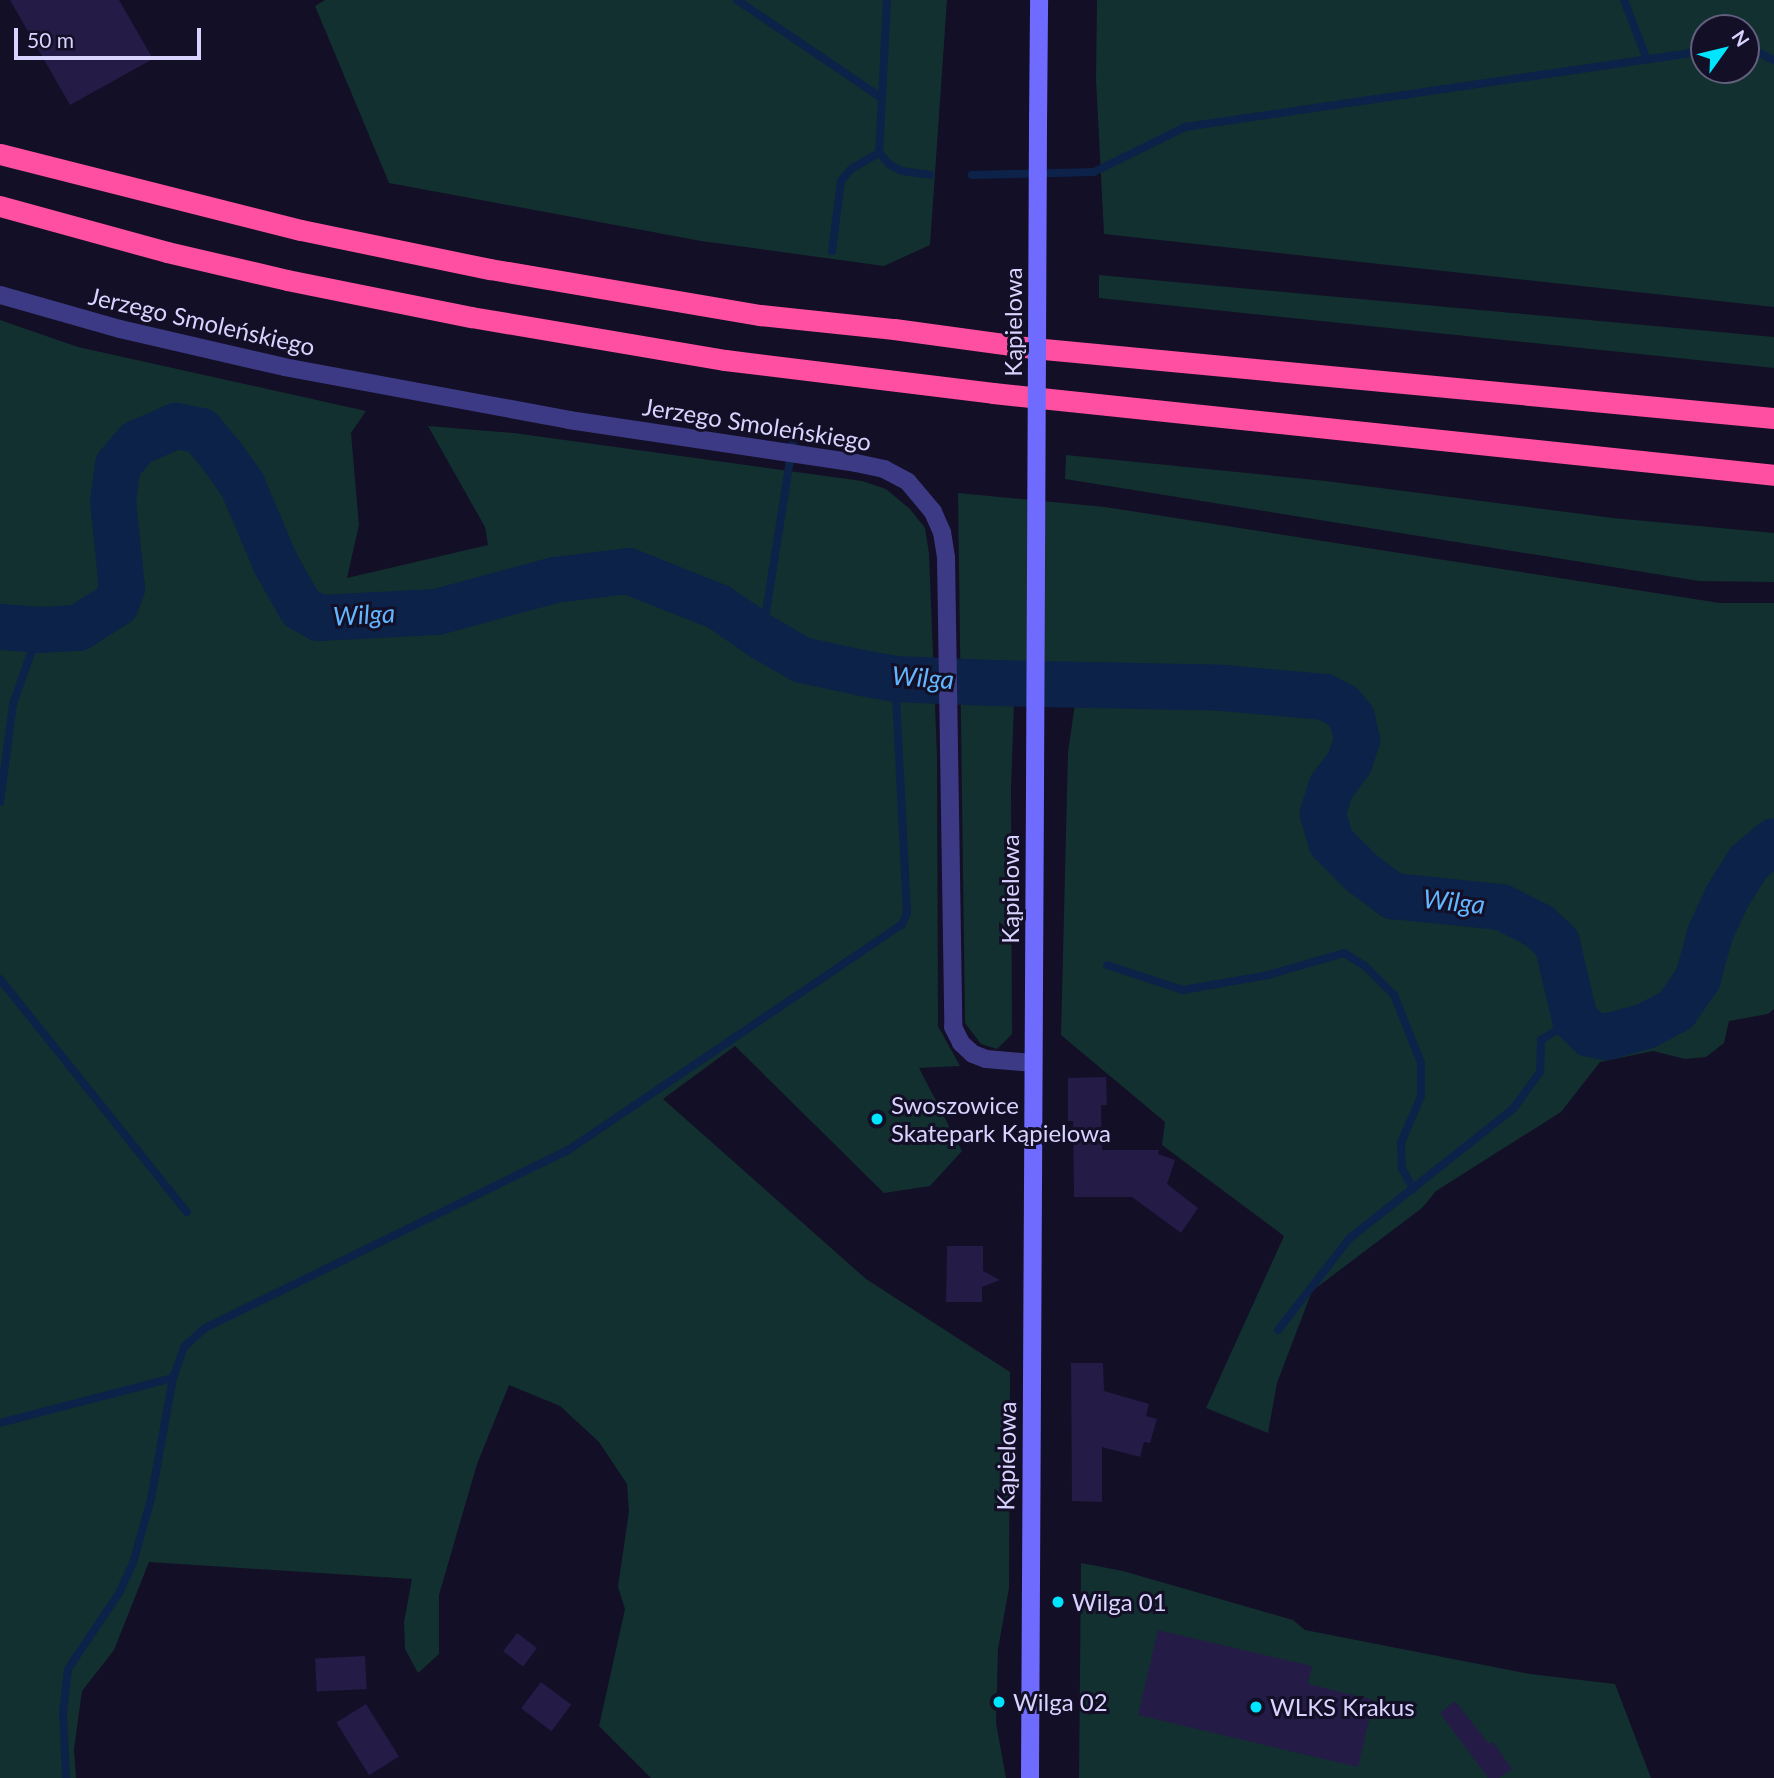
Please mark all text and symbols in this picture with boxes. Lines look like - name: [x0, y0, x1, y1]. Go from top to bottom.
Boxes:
- scale bar: [18, 14, 205, 58]
- north arrow: [1690, 14, 1760, 84]
- text: N: [1728, 26, 1755, 51]
- text: 50 m: [27, 27, 74, 52]
- street label: Kąpielowa: [999, 267, 1027, 377]
- street label: Jerzego Smoleńskiego: [86, 281, 318, 361]
- street label: Jerzego Smoleńskiego: [641, 392, 873, 456]
- water label: Wilga: [332, 598, 396, 632]
- water label: Wilga: [891, 660, 955, 696]
- street label: Kąpielowa: [996, 834, 1024, 944]
- water label: Wilga: [1421, 883, 1487, 921]
- place label: Swoszowice Skatepark Kąpielowa: [891, 1091, 1111, 1147]
- marker: Swoszowice Skatepark Kąpielowa: [869, 1111, 885, 1127]
- street label: Kąpielowa: [991, 1401, 1021, 1511]
- place label: Wilga 01: [1072, 1588, 1167, 1616]
- marker: Wilga 01: [1050, 1594, 1066, 1610]
- place label: Wilga 02: [1013, 1688, 1108, 1716]
- place label: WLKS Krakus: [1270, 1693, 1415, 1721]
- marker: Wilga 02: [991, 1694, 1007, 1710]
- marker: WLKS Krakus: [1248, 1699, 1264, 1715]

